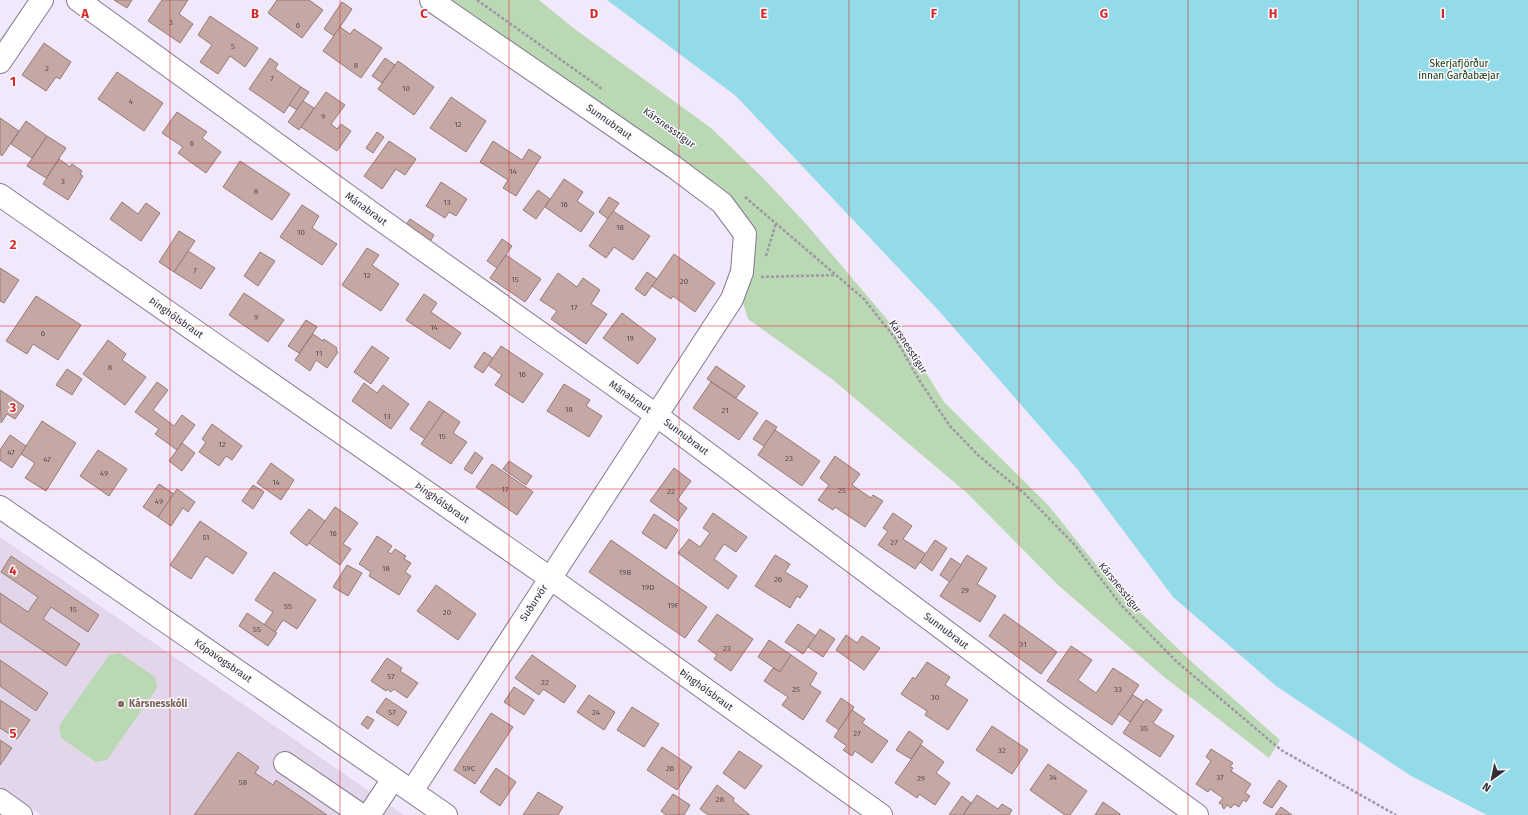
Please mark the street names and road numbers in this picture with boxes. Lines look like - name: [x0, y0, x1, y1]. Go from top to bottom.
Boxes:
- street label: Sunnubraut: [584, 102, 635, 142]
- street label: Kársnesstígur: [641, 104, 698, 151]
- street label: Mánabraut: [343, 190, 390, 228]
- street label: Þinghólsbraut: [147, 295, 206, 341]
- street label: Kársnesstígur: [886, 317, 931, 376]
- street label: Mánabraut: [607, 378, 654, 416]
- street label: Sunnubraut: [661, 416, 711, 458]
- street label: Þinghólsbraut: [413, 480, 472, 526]
- street label: Kársnesstígur: [1096, 560, 1145, 616]
- street label: Suðurvör: [517, 582, 550, 624]
- street label: Sunnubraut: [921, 610, 971, 652]
- street label: Kópavogsbraut: [192, 637, 254, 686]
- street label: Þinghólsbraut: [677, 667, 735, 714]

